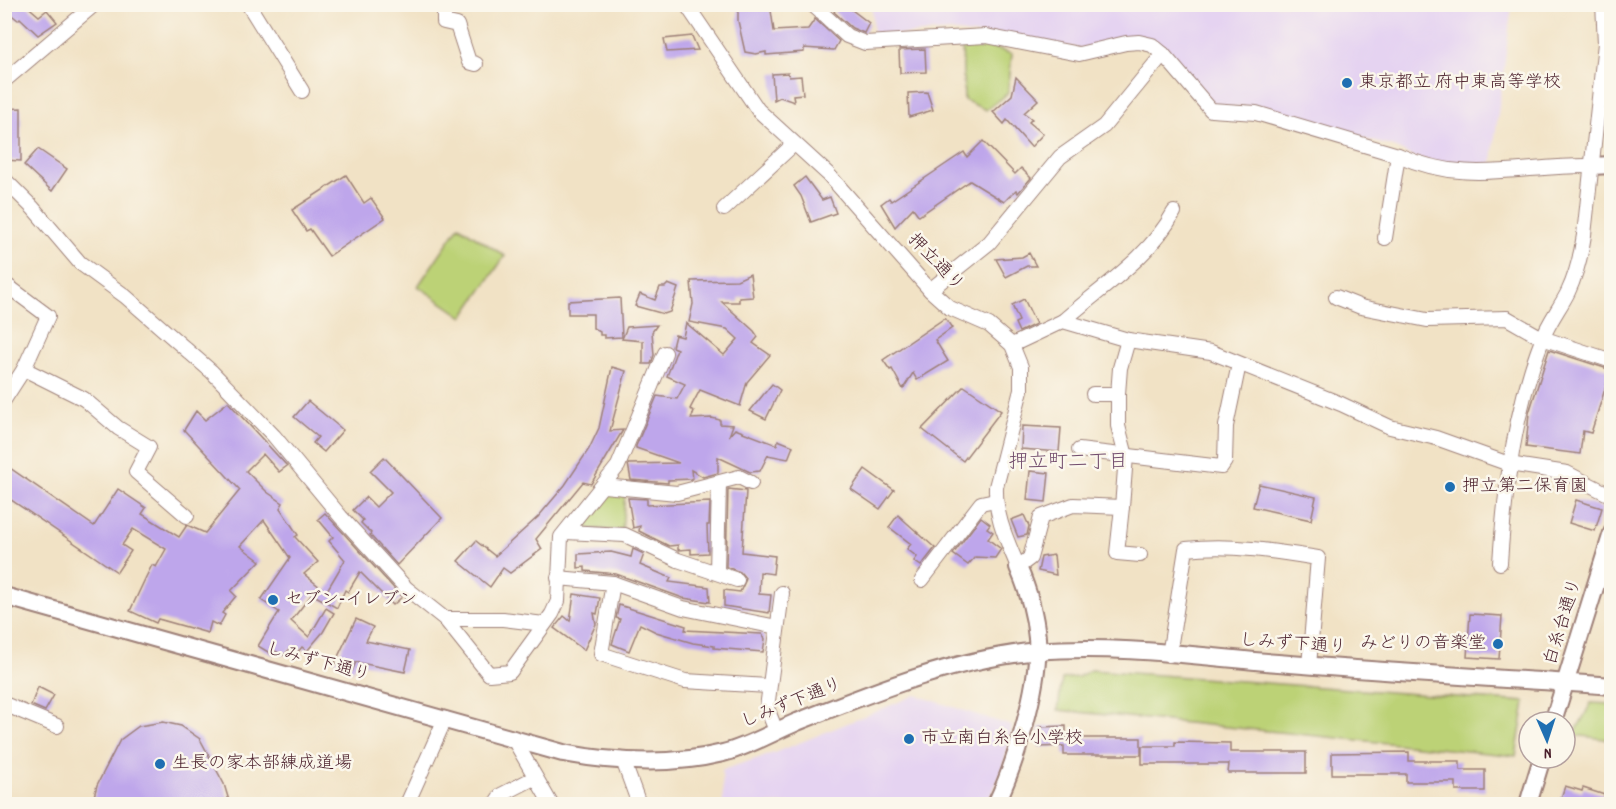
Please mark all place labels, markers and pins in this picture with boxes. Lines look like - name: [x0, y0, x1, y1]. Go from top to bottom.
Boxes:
- place label: 東京都立 府中東高等学校: [1359, 71, 1561, 96]
- marker: 東京都立 府中東高等学校: [1340, 76, 1354, 90]
- place label: 押立第二保育園: [1462, 475, 1588, 500]
- marker: 押立第二保育園: [1443, 480, 1457, 494]
- place label: セブン-イレブン: [285, 588, 417, 613]
- marker: セブン-イレブン: [266, 593, 280, 607]
- place label: みどりの音楽堂: [1360, 632, 1486, 657]
- marker: みどりの音楽堂: [1491, 637, 1505, 651]
- place label: 市立南白糸台小学校: [921, 727, 1083, 752]
- marker: 市立南白糸台小学校: [902, 732, 916, 746]
- place label: 生長の家本部練成道場: [172, 752, 352, 777]
- marker: 生長の家本部練成道場: [153, 757, 167, 771]

